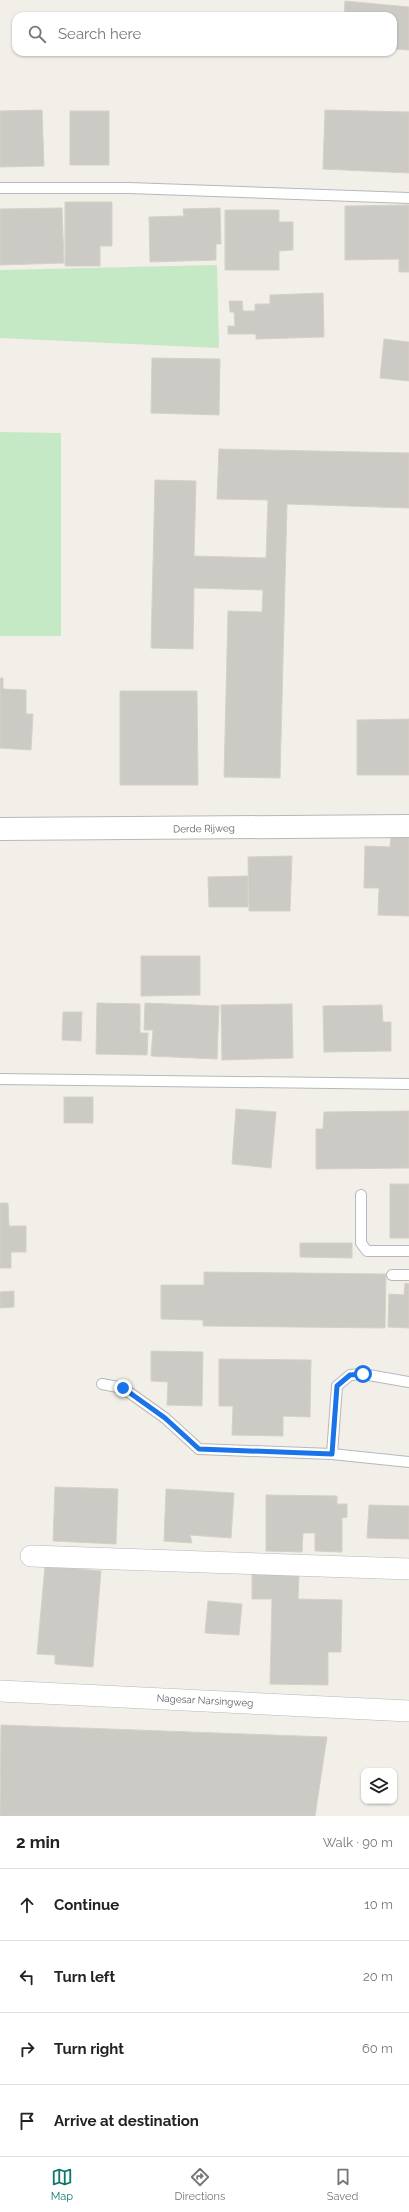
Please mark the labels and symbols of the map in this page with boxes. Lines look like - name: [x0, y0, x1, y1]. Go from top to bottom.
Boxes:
- street label: Derde Rijweg: [173, 822, 235, 835]
- route start: [354, 1365, 372, 1383]
- route end: [114, 1379, 132, 1397]
- street label: Nagesar Narsingweg: [156, 1692, 254, 1709]

